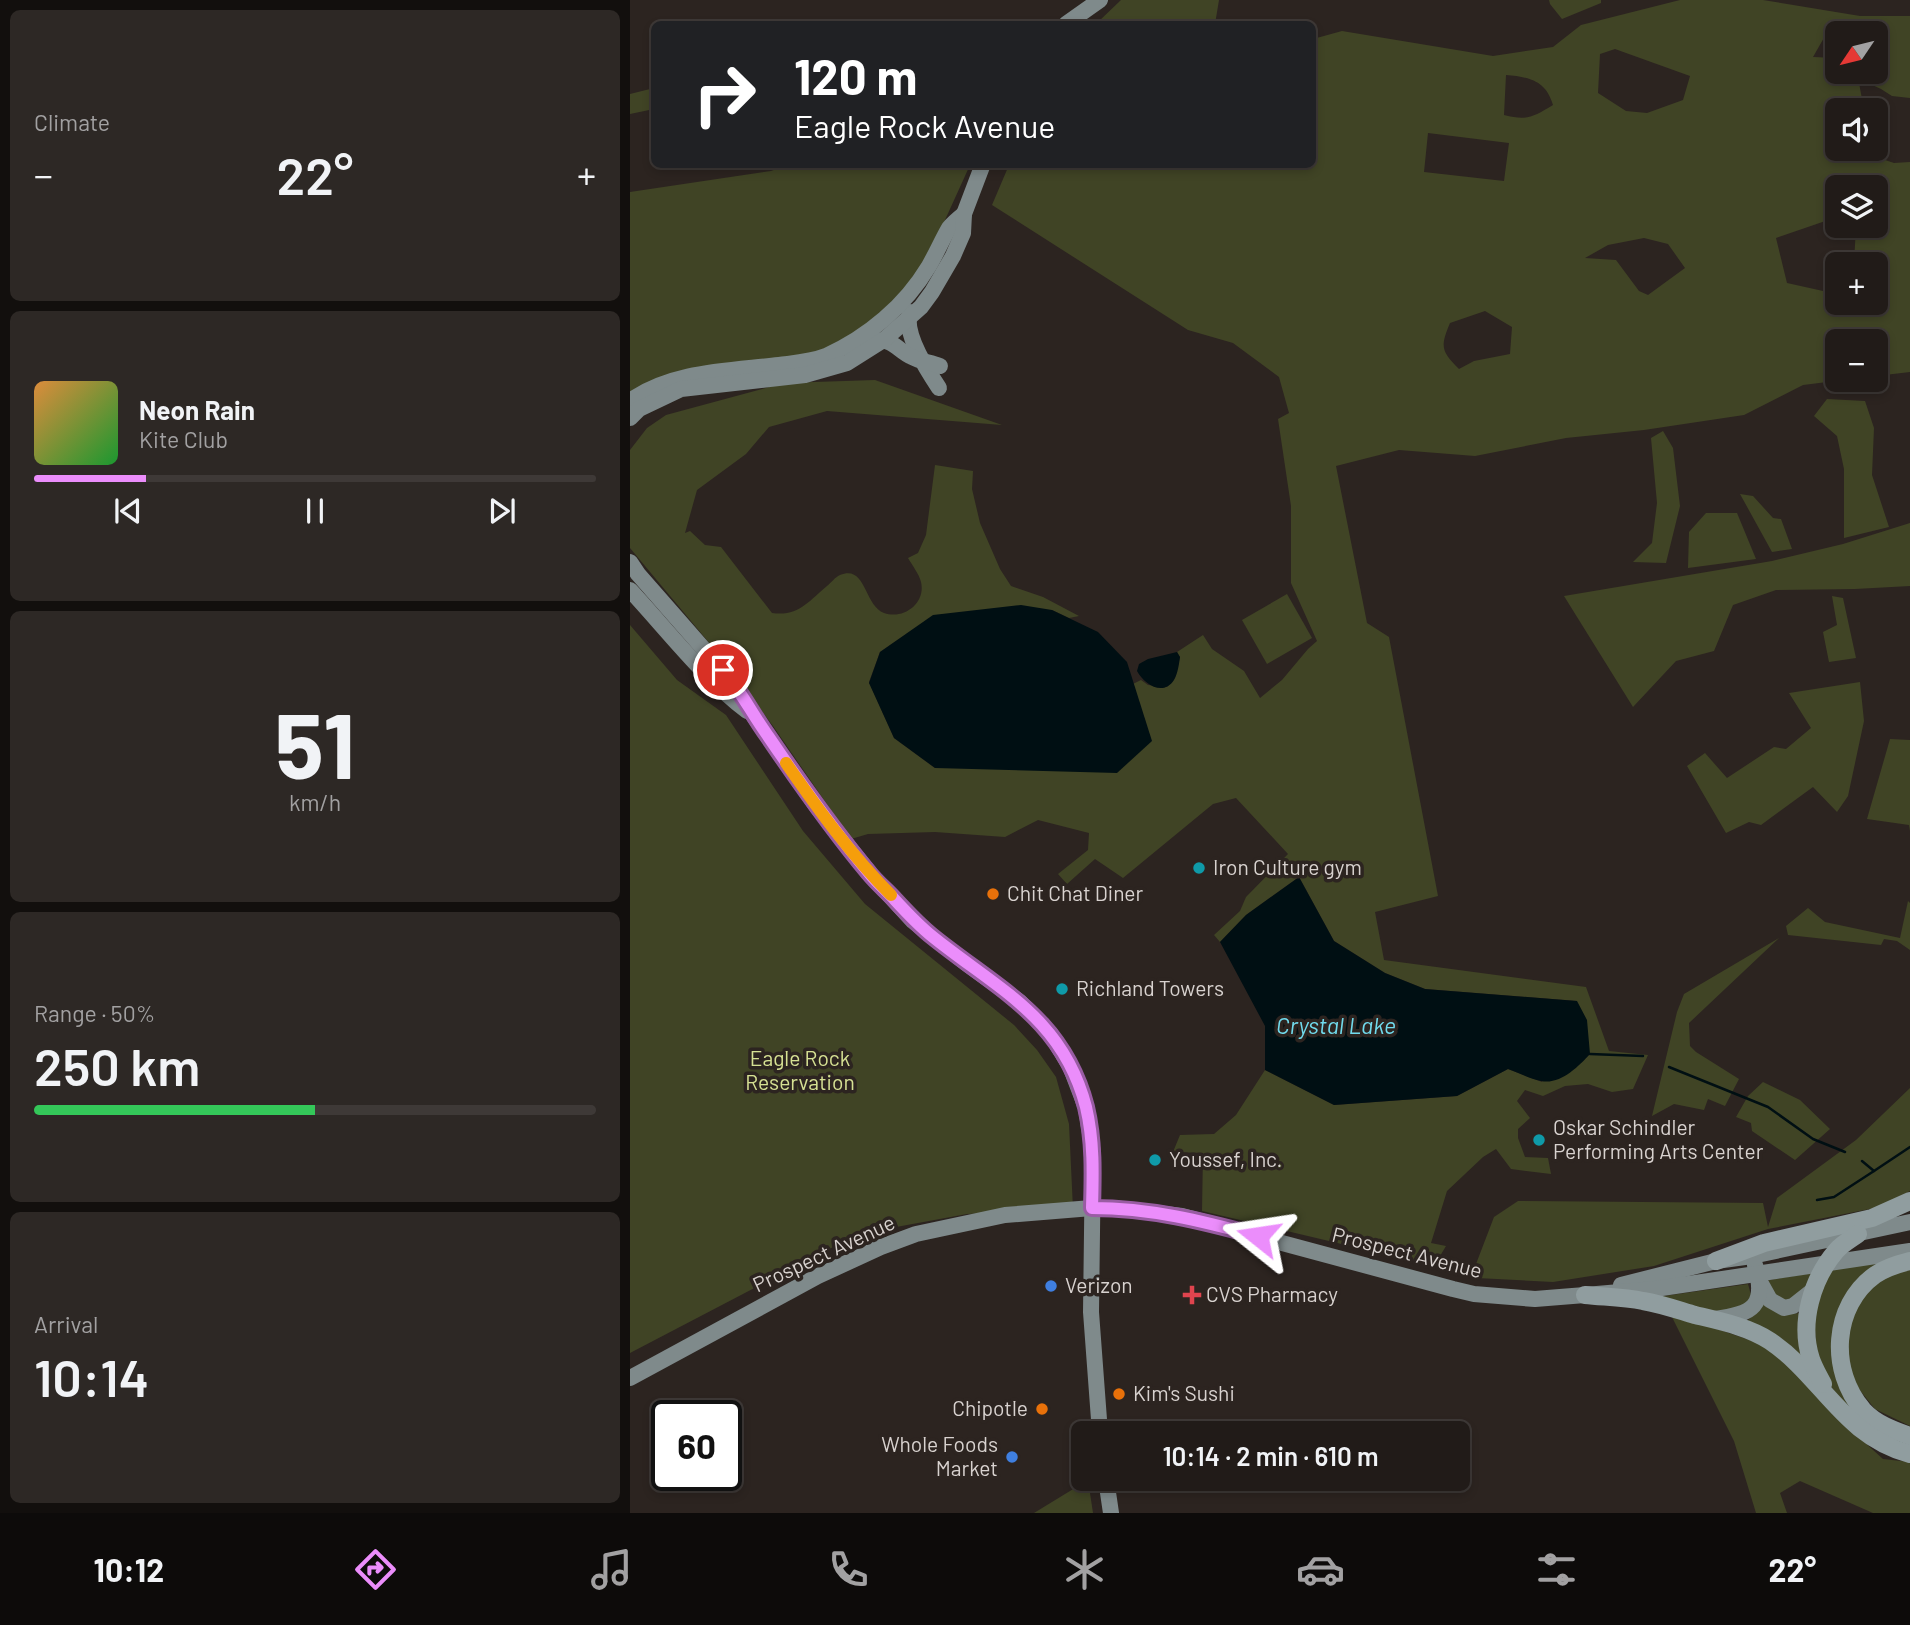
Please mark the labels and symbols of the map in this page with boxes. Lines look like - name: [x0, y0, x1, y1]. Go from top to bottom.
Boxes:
- north arrow: [1825, 21, 1888, 84]
- pin: [693, 640, 753, 700]
- place label: Iron Culture gym: [1213, 854, 1362, 879]
- marker: Iron Culture gym: [1191, 860, 1207, 876]
- place label: Chit Chat Diner: [1007, 880, 1144, 905]
- marker: Chit Chat Diner: [985, 886, 1001, 902]
- place label: Richland Towers: [1076, 975, 1224, 1000]
- marker: Richland Towers: [1054, 981, 1070, 997]
- water label: Crystal Lake: [1276, 1011, 1396, 1039]
- park label: Eagle Rock Reservation: [745, 1045, 855, 1094]
- place label: Oskar Schindler Performing Arts Center: [1553, 1114, 1764, 1163]
- marker: Oskar Schindler Performing Arts Center: [1531, 1132, 1547, 1148]
- place label: Youssef, Inc.: [1169, 1146, 1282, 1171]
- marker: Youssef, Inc.: [1147, 1152, 1163, 1168]
- position arrow: [1221, 1199, 1295, 1273]
- street label: Prospect Avenue: [748, 1209, 898, 1296]
- street label: Prospect Avenue: [1330, 1221, 1485, 1282]
- place label: Verizon: [1065, 1272, 1133, 1297]
- marker: Verizon: [1043, 1278, 1059, 1294]
- place label: CVS Pharmacy: [1206, 1281, 1338, 1306]
- marker: CVS Pharmacy: [1184, 1287, 1200, 1303]
- place label: Kim's Sushi: [1133, 1380, 1235, 1405]
- marker: Kim's Sushi: [1111, 1386, 1127, 1402]
- place label: Chipotle: [952, 1395, 1028, 1420]
- speed limit sign: 60: [651, 1400, 742, 1491]
- marker: Chipotle: [1034, 1401, 1050, 1417]
- place label: Whole Foods Market: [881, 1431, 998, 1480]
- marker: Whole Foods Market: [1004, 1449, 1020, 1465]

